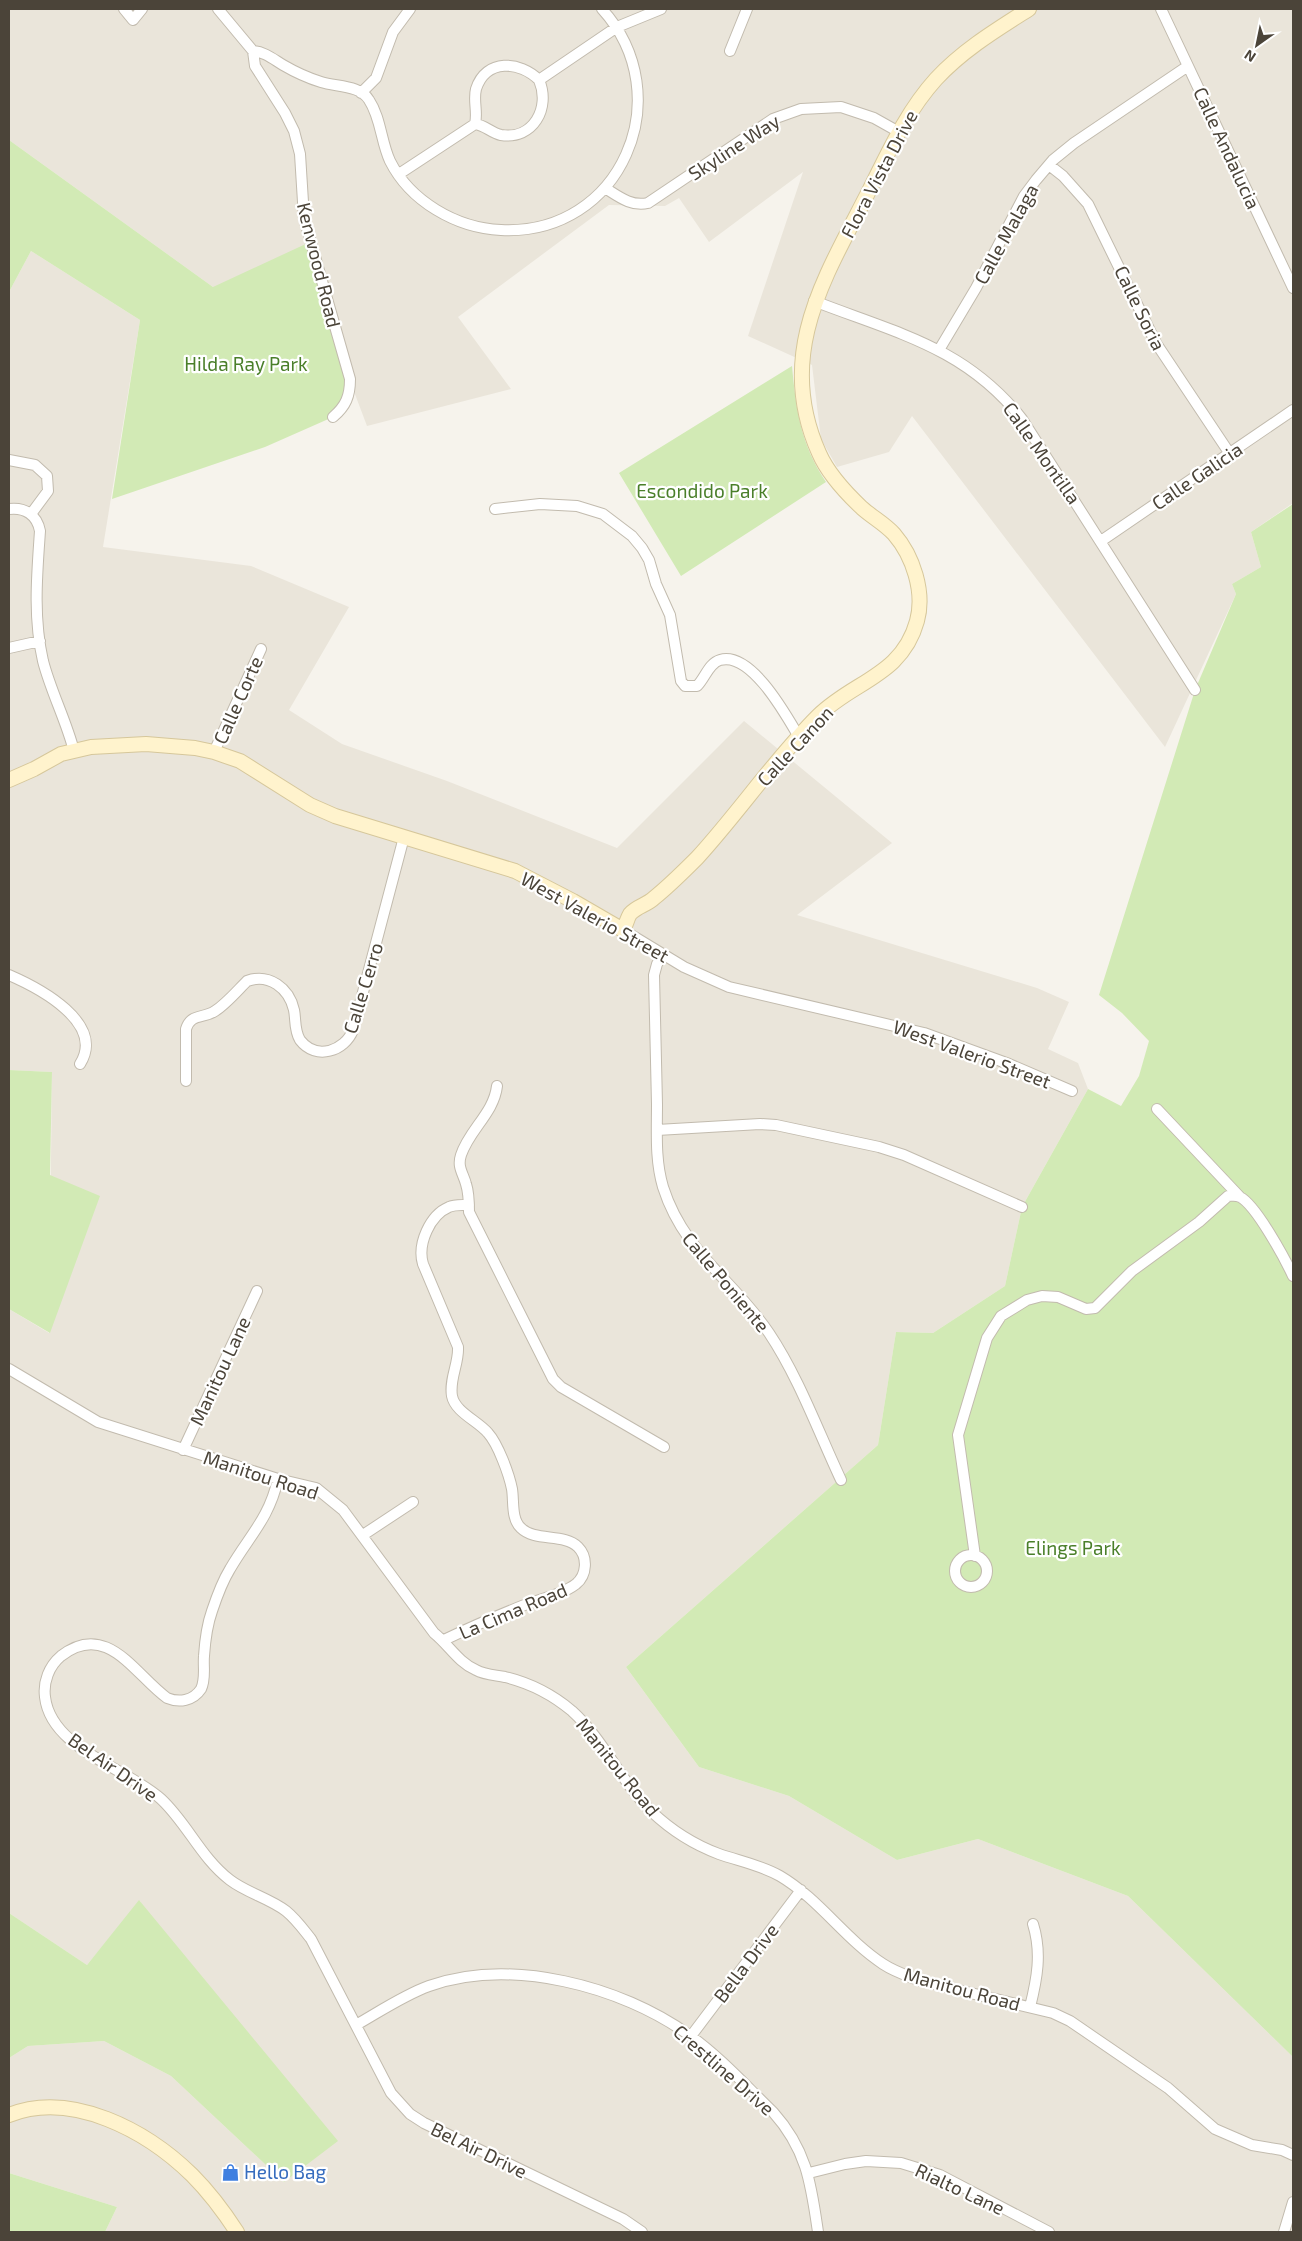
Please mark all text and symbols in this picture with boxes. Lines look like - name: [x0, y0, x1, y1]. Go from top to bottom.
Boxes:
- north arrow: [1232, 20, 1282, 70]
- text: N: [1241, 46, 1259, 66]
- street label: Calle Andalucia: [1189, 83, 1266, 212]
- street label: Flora Vista Drive: [835, 106, 922, 242]
- street label: Skyline Way: [684, 109, 784, 185]
- street label: Calle Malaga: [969, 180, 1043, 288]
- street label: Kenwood Road: [293, 200, 346, 330]
- street label: Calle Soria: [1110, 262, 1171, 354]
- park label: Hilda Ray Park: [184, 352, 308, 375]
- street label: Calle Montilla: [999, 397, 1086, 508]
- street label: Calle Galicia: [1147, 437, 1246, 514]
- park label: Escondido Park: [636, 479, 768, 502]
- street label: Calle Corte: [208, 652, 267, 747]
- street label: Calle Canon: [752, 701, 838, 790]
- street label: West Valerio Street: [517, 866, 673, 967]
- street label: Calle Cerro: [338, 940, 387, 1036]
- street label: West Valerio Street: [890, 1014, 1054, 1093]
- street label: Calle Poniente: [678, 1227, 775, 1336]
- street label: Manitou Lane: [184, 1313, 255, 1429]
- street label: Manitou Road: [201, 1445, 322, 1504]
- park label: Elings Park: [1025, 1536, 1121, 1559]
- street label: La Cima Road: [455, 1577, 570, 1644]
- street label: Manitou Road: [572, 1713, 665, 1820]
- street label: Bel Air Drive: [64, 1727, 162, 1806]
- street label: Bella Drive: [708, 1919, 783, 2007]
- street label: Manitou Road: [901, 1962, 1023, 2015]
- street label: Crestline Drive: [669, 2020, 780, 2120]
- street label: Bel Air Drive: [427, 2116, 531, 2183]
- street label: Rialto Lane: [912, 2158, 1009, 2219]
- place label: Hello Bag: [244, 2160, 326, 2183]
- shop icon: Hello Bag: [220, 2162, 240, 2182]

